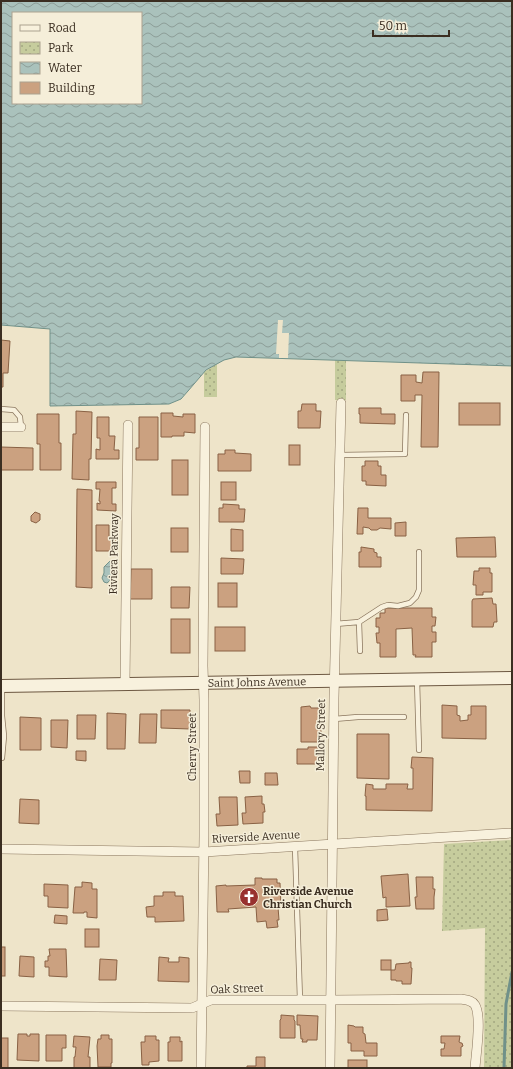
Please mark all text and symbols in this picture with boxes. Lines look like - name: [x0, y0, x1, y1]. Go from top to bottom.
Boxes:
- legend: [12, 12, 142, 104]
- scale bar: [373, 12, 449, 38]
- text: 50 m: [379, 19, 408, 33]
- text: Road: [48, 21, 76, 35]
- text: Park: [48, 41, 74, 55]
- text: Water: [48, 61, 83, 75]
- text: Building: [48, 81, 95, 95]
- street label: Riviera Parkway: [107, 513, 121, 595]
- street label: Saint Johns Avenue: [208, 675, 306, 689]
- street label: Mallory Street: [314, 699, 328, 771]
- street label: Cherry Street: [186, 713, 199, 781]
- street label: Riverside Avenue: [212, 828, 300, 846]
- place label: Riverside Avenue Christian Church: [263, 885, 353, 911]
- church icon: Riverside Avenue Christian Church: [238, 886, 260, 908]
- street label: Oak Street: [210, 982, 264, 996]

